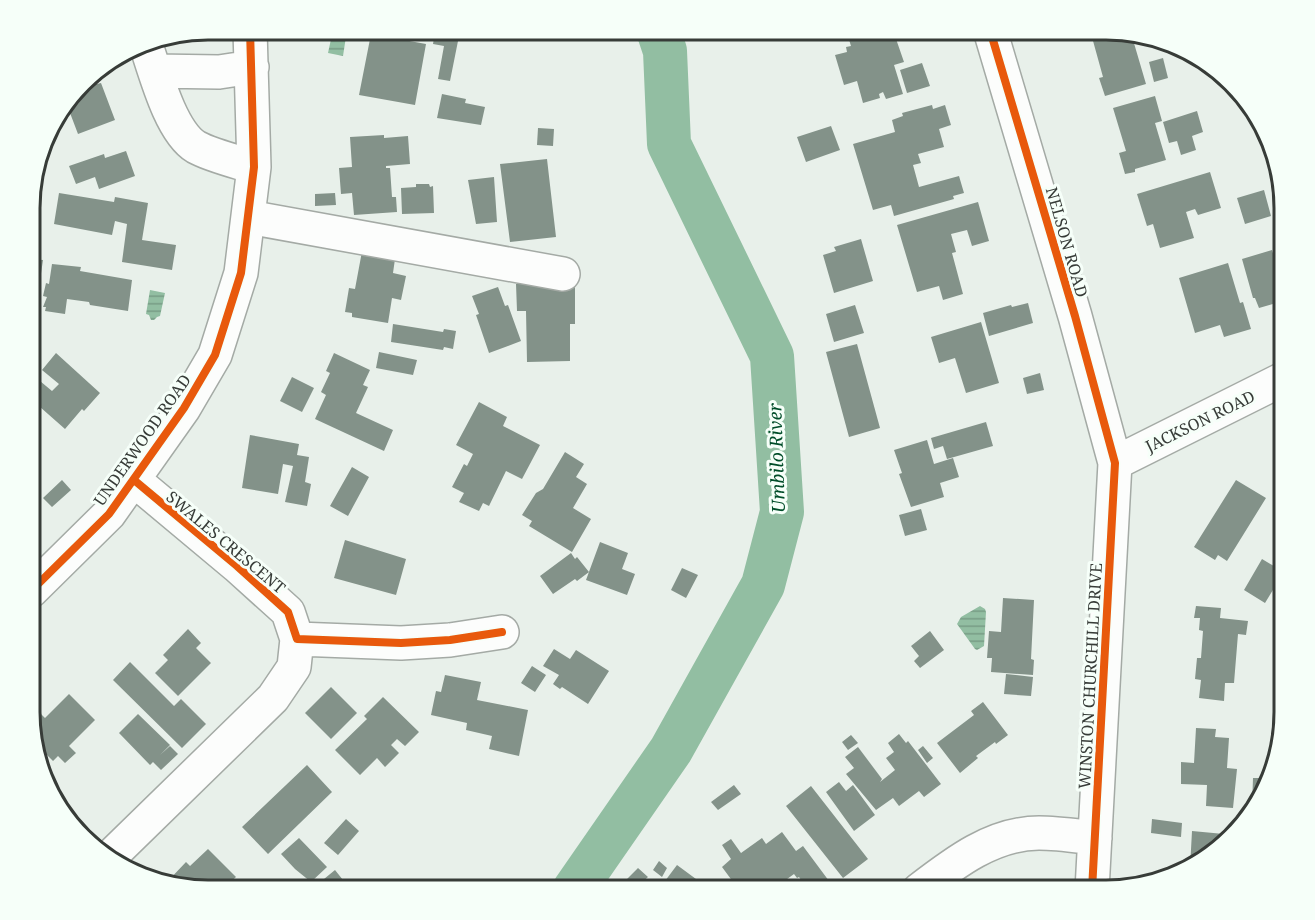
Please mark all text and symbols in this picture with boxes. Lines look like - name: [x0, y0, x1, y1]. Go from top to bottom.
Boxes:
- street label: NELSON ROAD: [1041, 184, 1093, 300]
- street label: UNDERWOOD ROAD: [88, 370, 196, 510]
- street label: JACKSON ROAD: [1141, 385, 1258, 457]
- water label: Umbilo River: [762, 402, 790, 513]
- street label: SWALES CRESCENT: [162, 486, 290, 598]
- street label: WINSTON CHURCHILL DRIVE: [1073, 562, 1107, 790]

